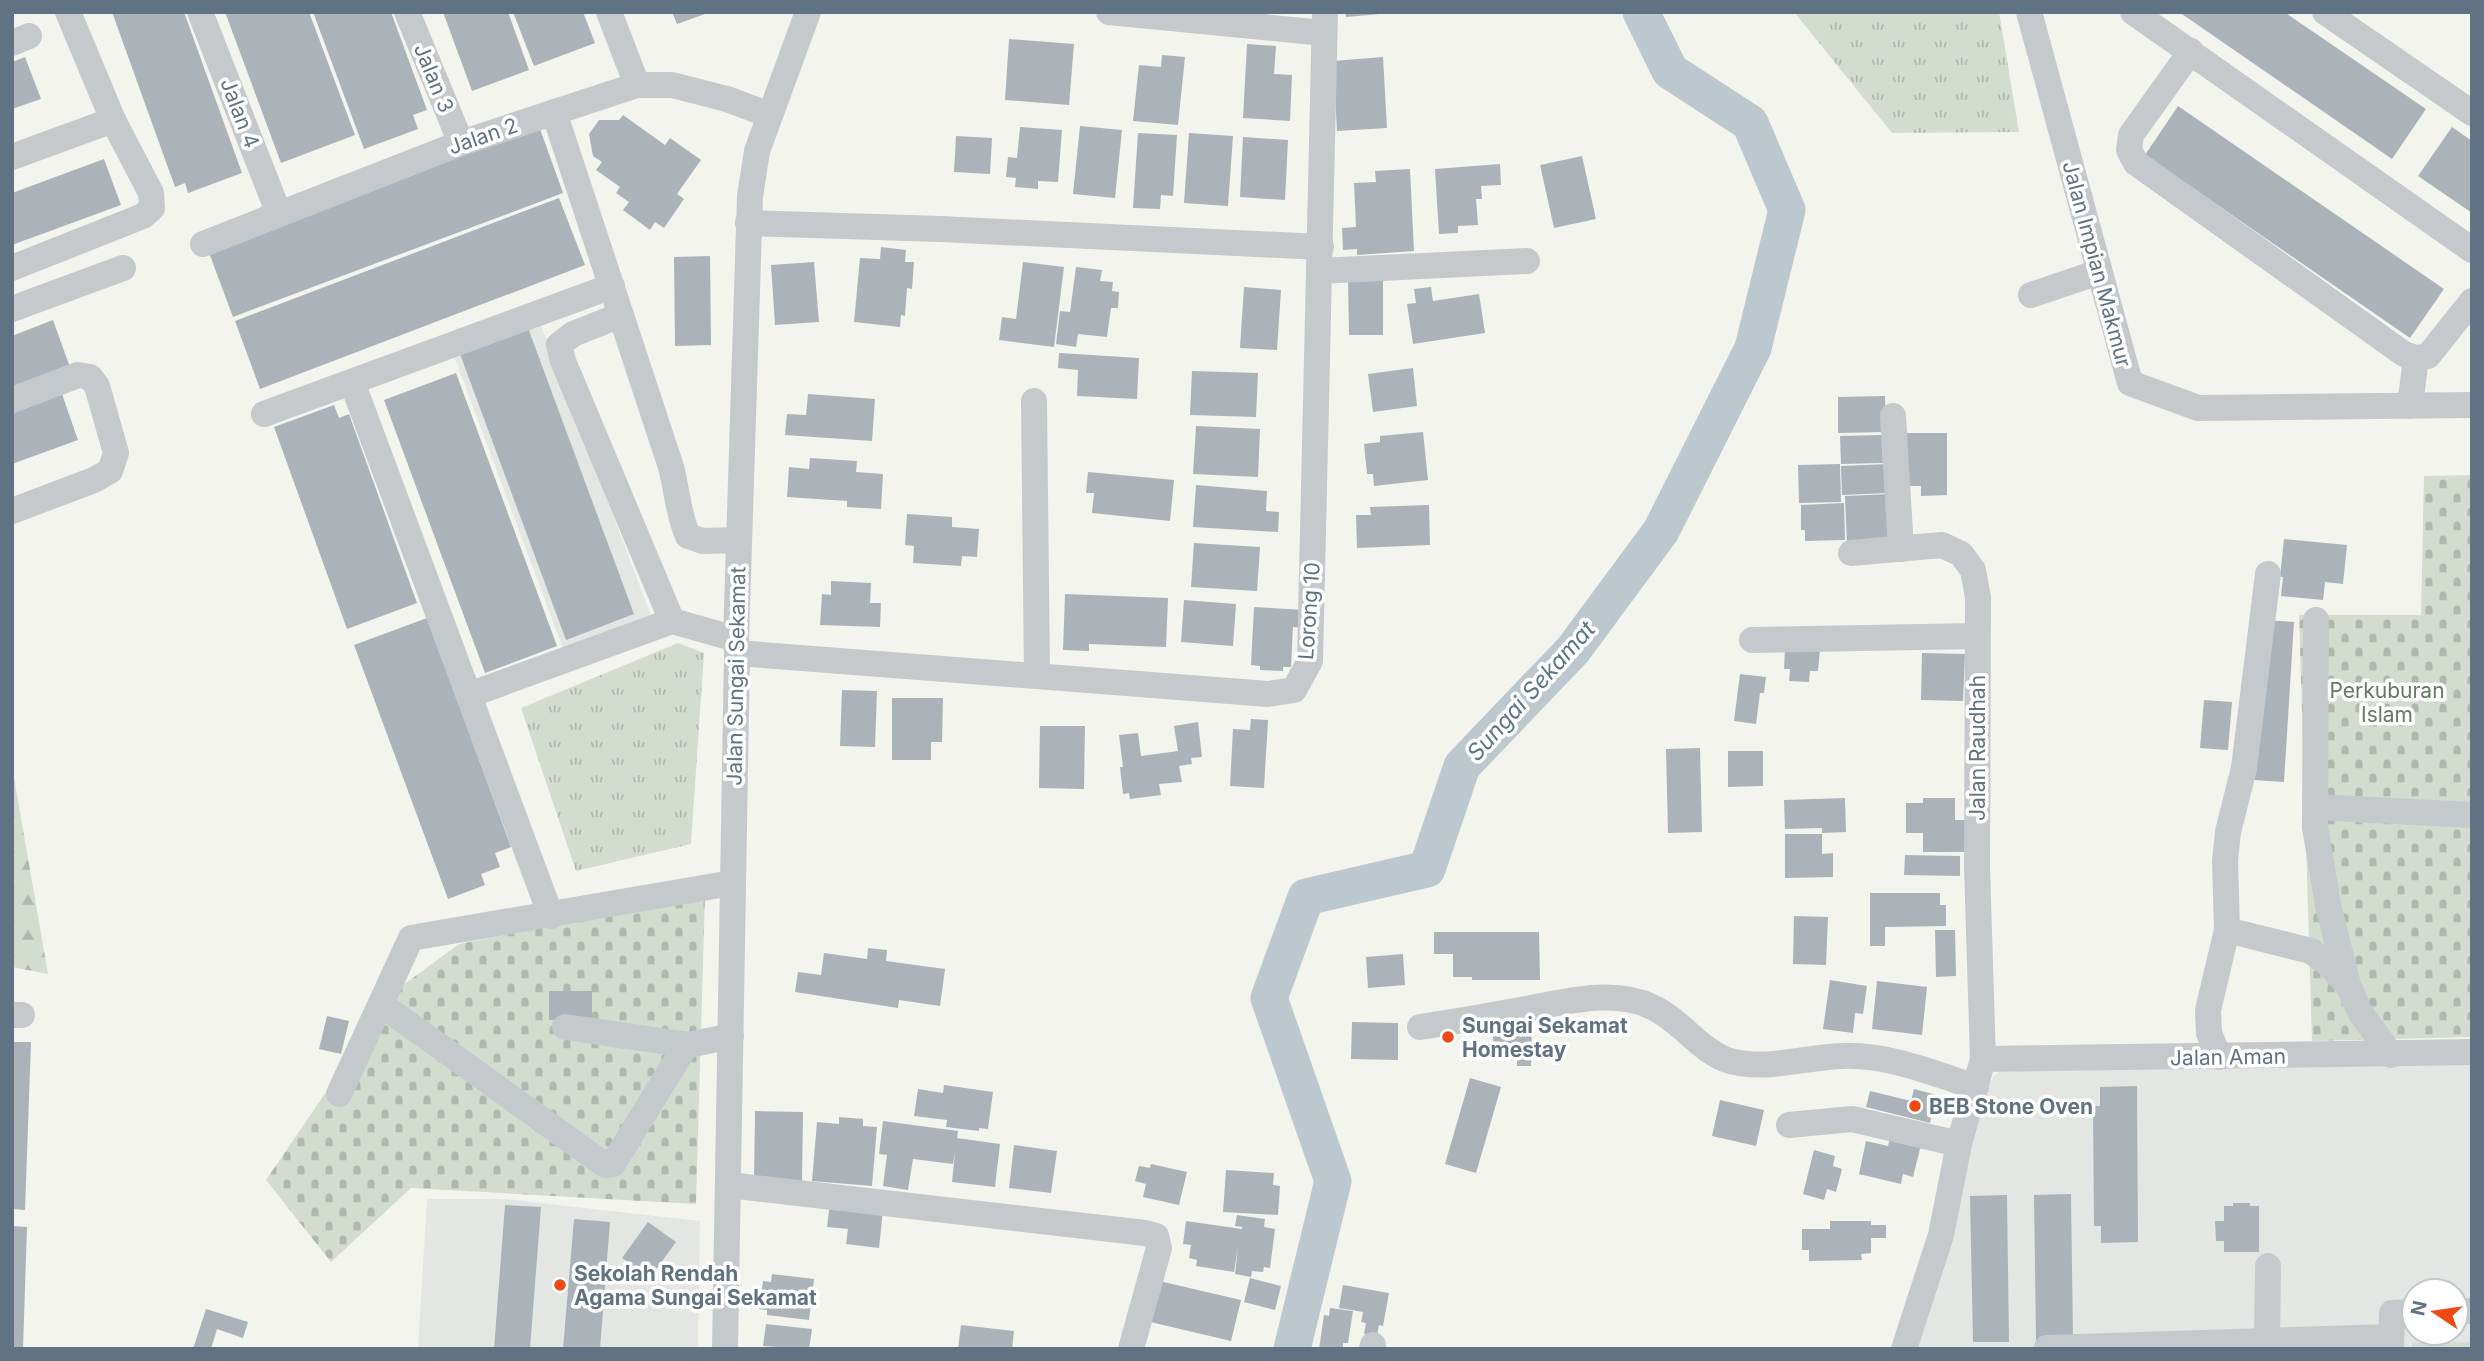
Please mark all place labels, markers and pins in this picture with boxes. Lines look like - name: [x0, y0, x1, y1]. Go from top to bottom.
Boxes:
- place label: Sungai Sekamat Homestay: [1462, 1013, 1628, 1062]
- marker: Sungai Sekamat Homestay: [1440, 1029, 1456, 1045]
- place label: BEB Stone Oven: [1929, 1094, 2093, 1119]
- marker: BEB Stone Oven: [1907, 1098, 1923, 1114]
- place label: Sekolah Rendah Agama Sungai Sekamat: [574, 1261, 817, 1310]
- marker: Sekolah Rendah Agama Sungai Sekamat: [552, 1277, 568, 1293]

